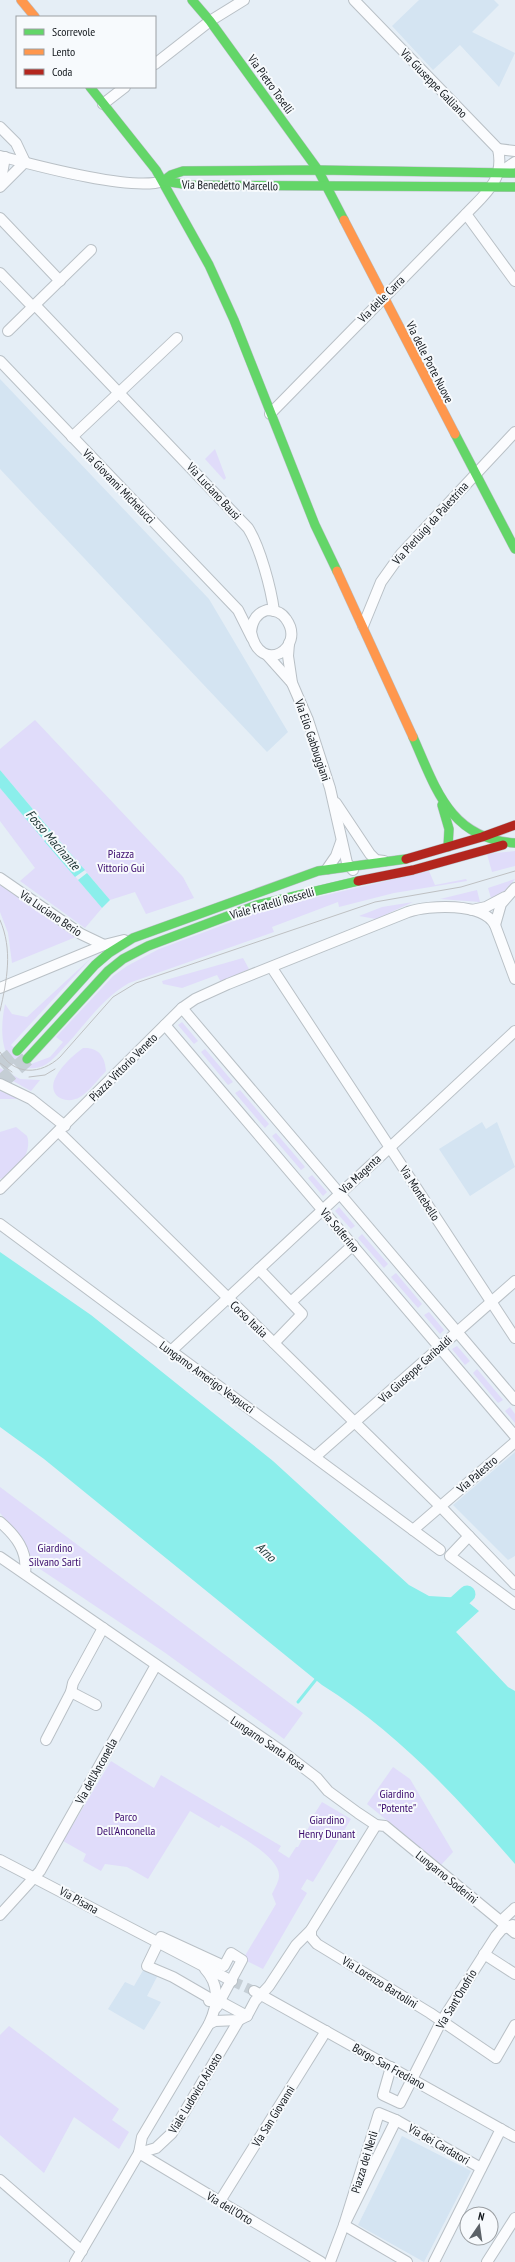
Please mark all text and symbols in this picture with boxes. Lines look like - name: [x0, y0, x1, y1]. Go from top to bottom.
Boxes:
- legend: [16, 16, 156, 88]
- text: Scorrevole: [52, 24, 95, 39]
- text: Lento: [52, 44, 75, 59]
- street label: Via Giuseppe Galliano: [397, 45, 471, 121]
- street label: Via Pietro Toselli: [244, 51, 297, 116]
- text: Coda: [52, 64, 73, 79]
- street label: Via Benedetto Marcello: [181, 177, 278, 193]
- street label: Via delle Carra: [354, 272, 408, 326]
- street label: Via delle Porte Nuove: [403, 318, 457, 405]
- street label: Via Giovanni Michelucci: [79, 445, 158, 526]
- street label: Via Luciano Bausi: [183, 459, 244, 523]
- street label: Via Pierluigi da Palestrina: [388, 478, 471, 568]
- street label: Via Elio Gabbuggiani: [292, 696, 334, 783]
- water label: Fosso Macinante: [22, 806, 85, 875]
- park label: Piazza Vittorio Gui: [96, 846, 145, 875]
- street label: Viale Fratelli Rosselli: [227, 884, 316, 922]
- street label: Via Luciano Berio: [16, 886, 85, 939]
- street label: Piazza Vittorio Veneto: [86, 1030, 160, 1104]
- street label: Via Magenta: [335, 1151, 384, 1198]
- street label: Via Montebello: [396, 1162, 443, 1223]
- street label: Via Solferino: [317, 1204, 363, 1255]
- street label: Corso Italia: [227, 1297, 271, 1341]
- street label: Via Giuseppe Garibaldi: [375, 1332, 455, 1406]
- street label: Lungarno Amerigo Vespucci: [157, 1338, 257, 1416]
- street label: Via Palestro: [453, 1452, 500, 1496]
- water label: Arno: [253, 1539, 280, 1566]
- park label: Giardino Silvano Sarti: [29, 1540, 81, 1569]
- street label: Lungarno Santa Rosa: [228, 1713, 308, 1774]
- street label: Via dell'Anconella: [71, 1735, 120, 1807]
- park label: Giardino "Potente": [378, 1786, 416, 1815]
- park label: Parco Dell'Anconella: [97, 1809, 156, 1838]
- park label: Giardino Henry Dunant: [299, 1812, 356, 1841]
- street label: Lungarno Soderini: [413, 1847, 481, 1907]
- street label: Via Pisana: [56, 1883, 101, 1917]
- street label: Via Lorenzo Bartolini: [339, 1952, 421, 2011]
- street label: Via Sant'Onofrio: [432, 1966, 480, 2032]
- street label: Borgo San Frediano: [350, 2040, 428, 2092]
- street label: Viale Ludovico Ariosto: [165, 2050, 225, 2137]
- street label: Via San Giovanni: [248, 2083, 298, 2150]
- street label: Via dei Cardatori: [405, 2120, 472, 2168]
- street label: Piazza dei Nerli: [347, 2129, 381, 2195]
- street label: Via dell'Orto: [203, 2188, 256, 2228]
- north arrow: [459, 2206, 499, 2246]
- text: N: [477, 2209, 486, 2224]

